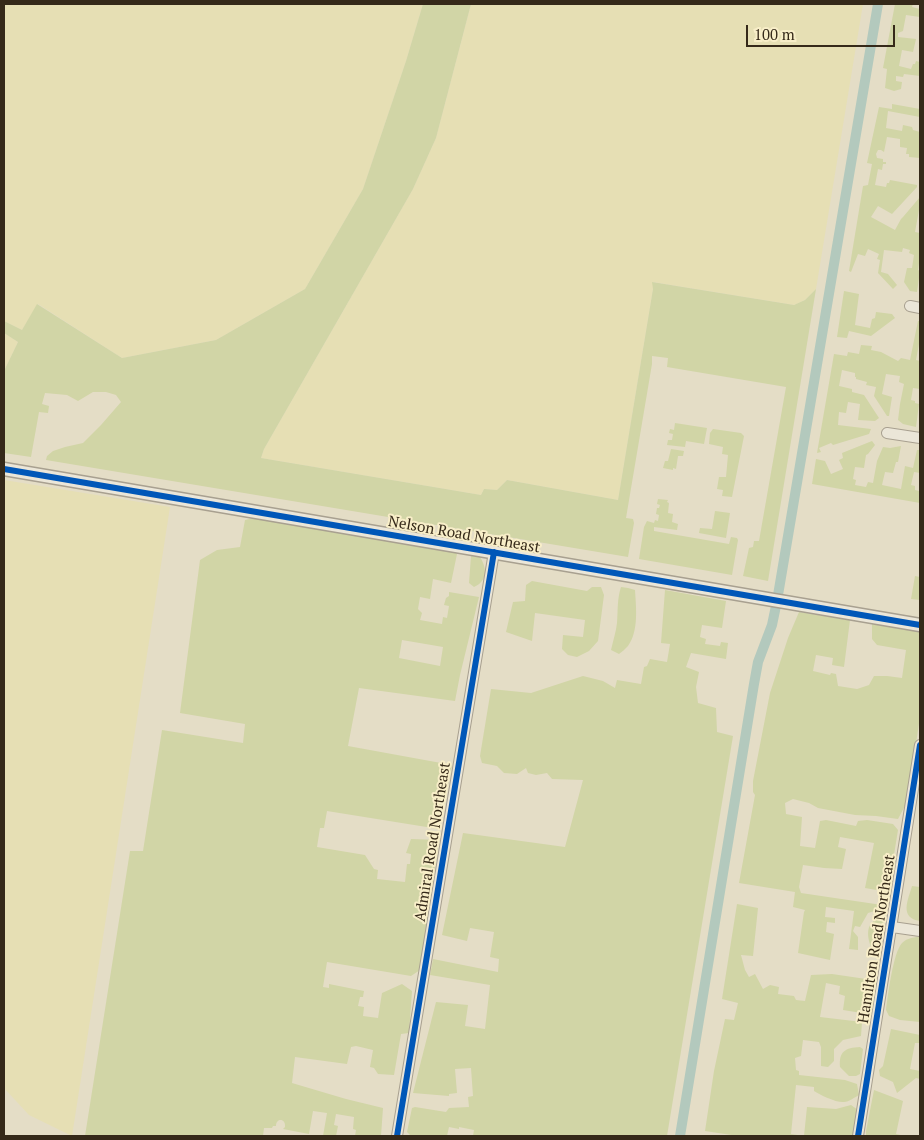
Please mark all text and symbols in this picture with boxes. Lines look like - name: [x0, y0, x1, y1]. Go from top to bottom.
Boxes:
- scale bar: [749, 15, 898, 47]
- text: 100 m: [754, 24, 795, 44]
- street label: Nelson Road Northeast: [387, 513, 541, 557]
- street label: Admiral Road Northeast: [412, 761, 454, 923]
- street label: Hamilton Road Northeast: [855, 853, 899, 1025]

